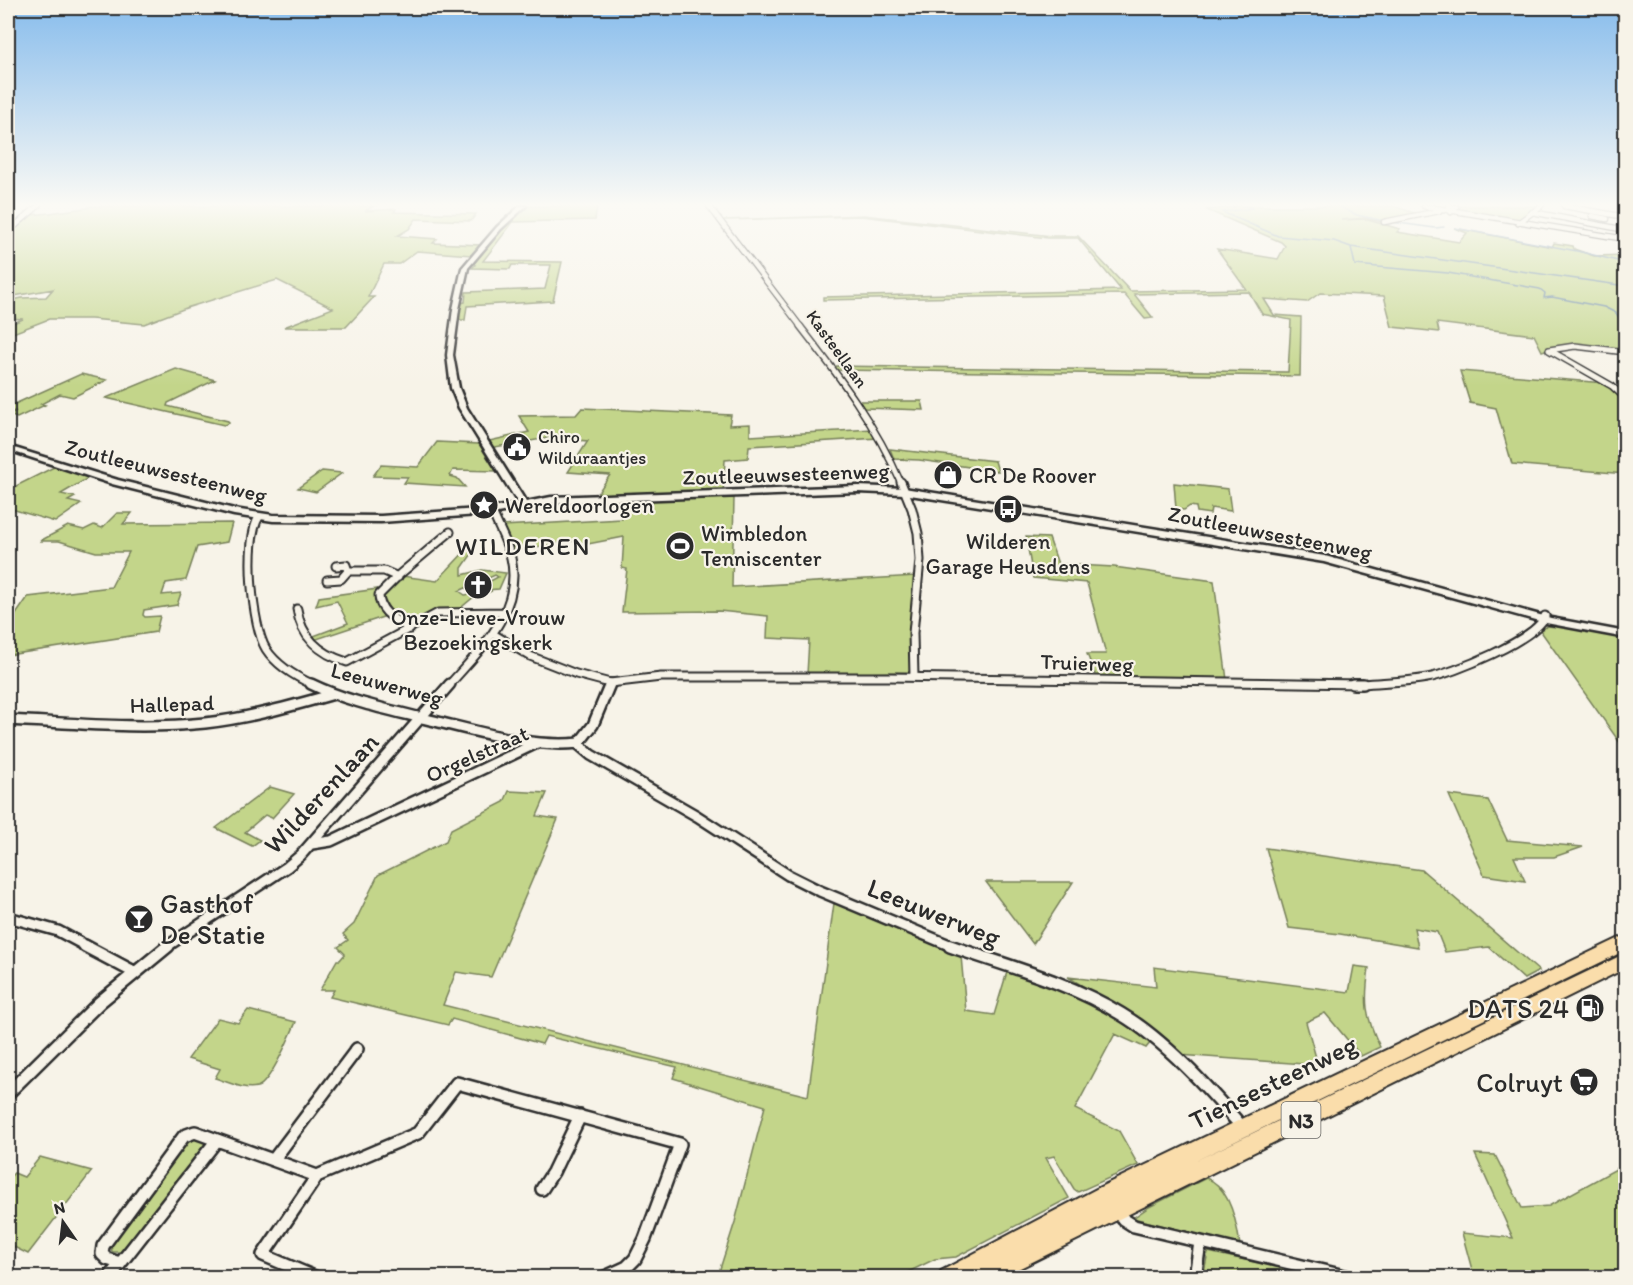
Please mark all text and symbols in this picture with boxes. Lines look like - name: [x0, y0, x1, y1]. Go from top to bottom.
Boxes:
- street label: Kasteellaan: [801, 306, 873, 393]
- place label: Chiro Wilduraantjes: [538, 426, 646, 469]
- public building icon: Chiro Wilduraantjes: [501, 431, 533, 463]
- street label: Zoutleeuwsesteenweg: [62, 433, 270, 509]
- street label: Zoutleeuwsesteenweg: [682, 457, 891, 491]
- shop icon: CR De Roover: [932, 459, 964, 491]
- place label: CR De Roover: [969, 462, 1097, 489]
- place icon: Wereldoorlogen: [468, 489, 500, 521]
- place label: Wereldoorlogen: [505, 492, 654, 519]
- bus stop icon: Wilderen Garage Heusdens: [992, 493, 1024, 525]
- street label: Zoutleeuwsesteenweg: [1166, 500, 1375, 566]
- place label: Wimbledon Tenniscenter: [701, 520, 822, 572]
- place label: Wilderen Garage Heusdens: [926, 528, 1090, 580]
- district label: WILDEREN: [455, 530, 591, 562]
- sports icon: Wimbledon Tenniscenter: [664, 530, 696, 562]
- church icon: Onze-Lieve-Vrouw Bezoekingskerk: [462, 569, 494, 601]
- place label: Onze-Lieve-Vrouw Bezoekingskerk: [391, 604, 565, 656]
- street label: Truierweg: [1040, 648, 1135, 678]
- street label: Leeuwerweg: [328, 656, 447, 712]
- street label: Hallepad: [129, 689, 215, 719]
- street label: Orgelstraat: [421, 719, 533, 789]
- street label: Wilderenlaan: [256, 725, 386, 861]
- street label: Leeuwerweg: [863, 870, 1006, 954]
- place label: Gasthof De Statie: [160, 887, 265, 951]
- bar icon: Gasthof De Statie: [123, 903, 155, 935]
- place label: DATS 24: [1467, 992, 1569, 1025]
- fuel station icon: DATS 24: [1574, 992, 1606, 1024]
- street label: Tiensesteenweg: [1184, 1027, 1363, 1137]
- place label: Colruyt: [1476, 1066, 1563, 1099]
- supermarket icon: Colruyt: [1568, 1066, 1600, 1098]
- road number: N3: [1282, 1102, 1320, 1138]
- north arrow: [33, 1192, 93, 1252]
- text: N: [52, 1197, 67, 1218]

